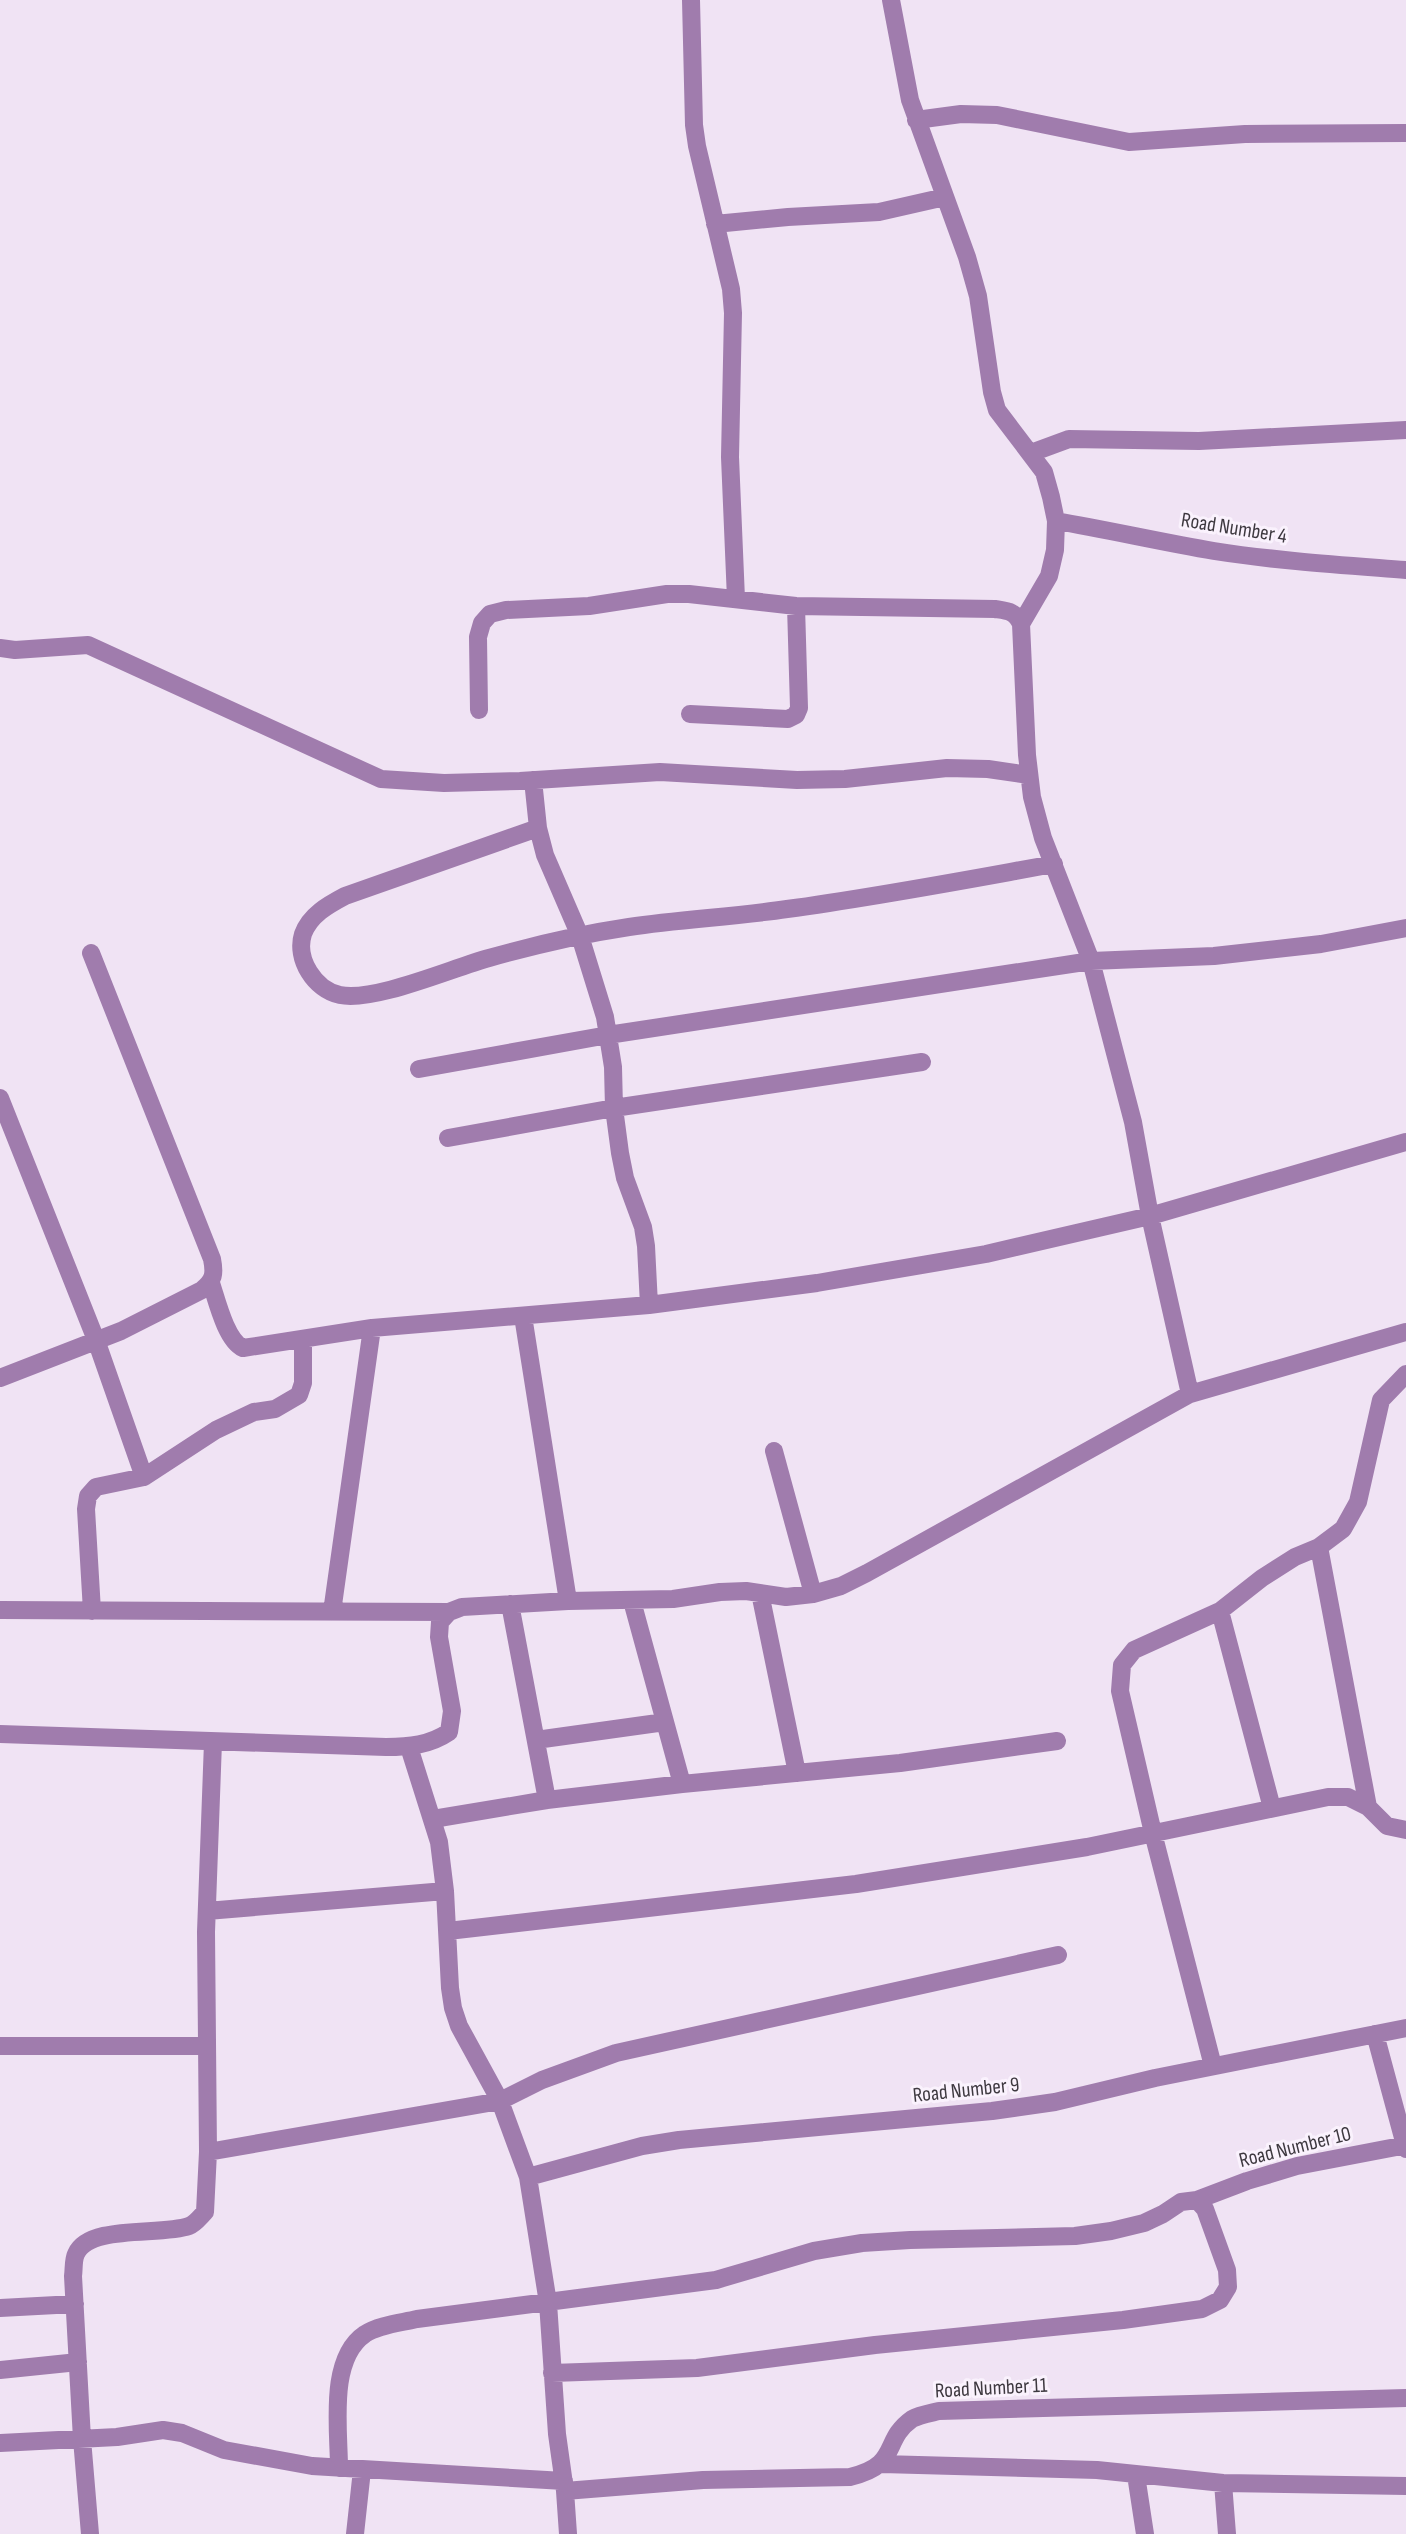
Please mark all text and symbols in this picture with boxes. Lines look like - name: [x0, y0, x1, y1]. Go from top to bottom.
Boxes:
- street label: Road Number 4: [1179, 507, 1289, 549]
- street label: Road Number 9: [911, 2072, 1021, 2108]
- street label: Road Number 10: [1236, 2121, 1354, 2173]
- street label: Road Number 11: [934, 2373, 1048, 2403]

